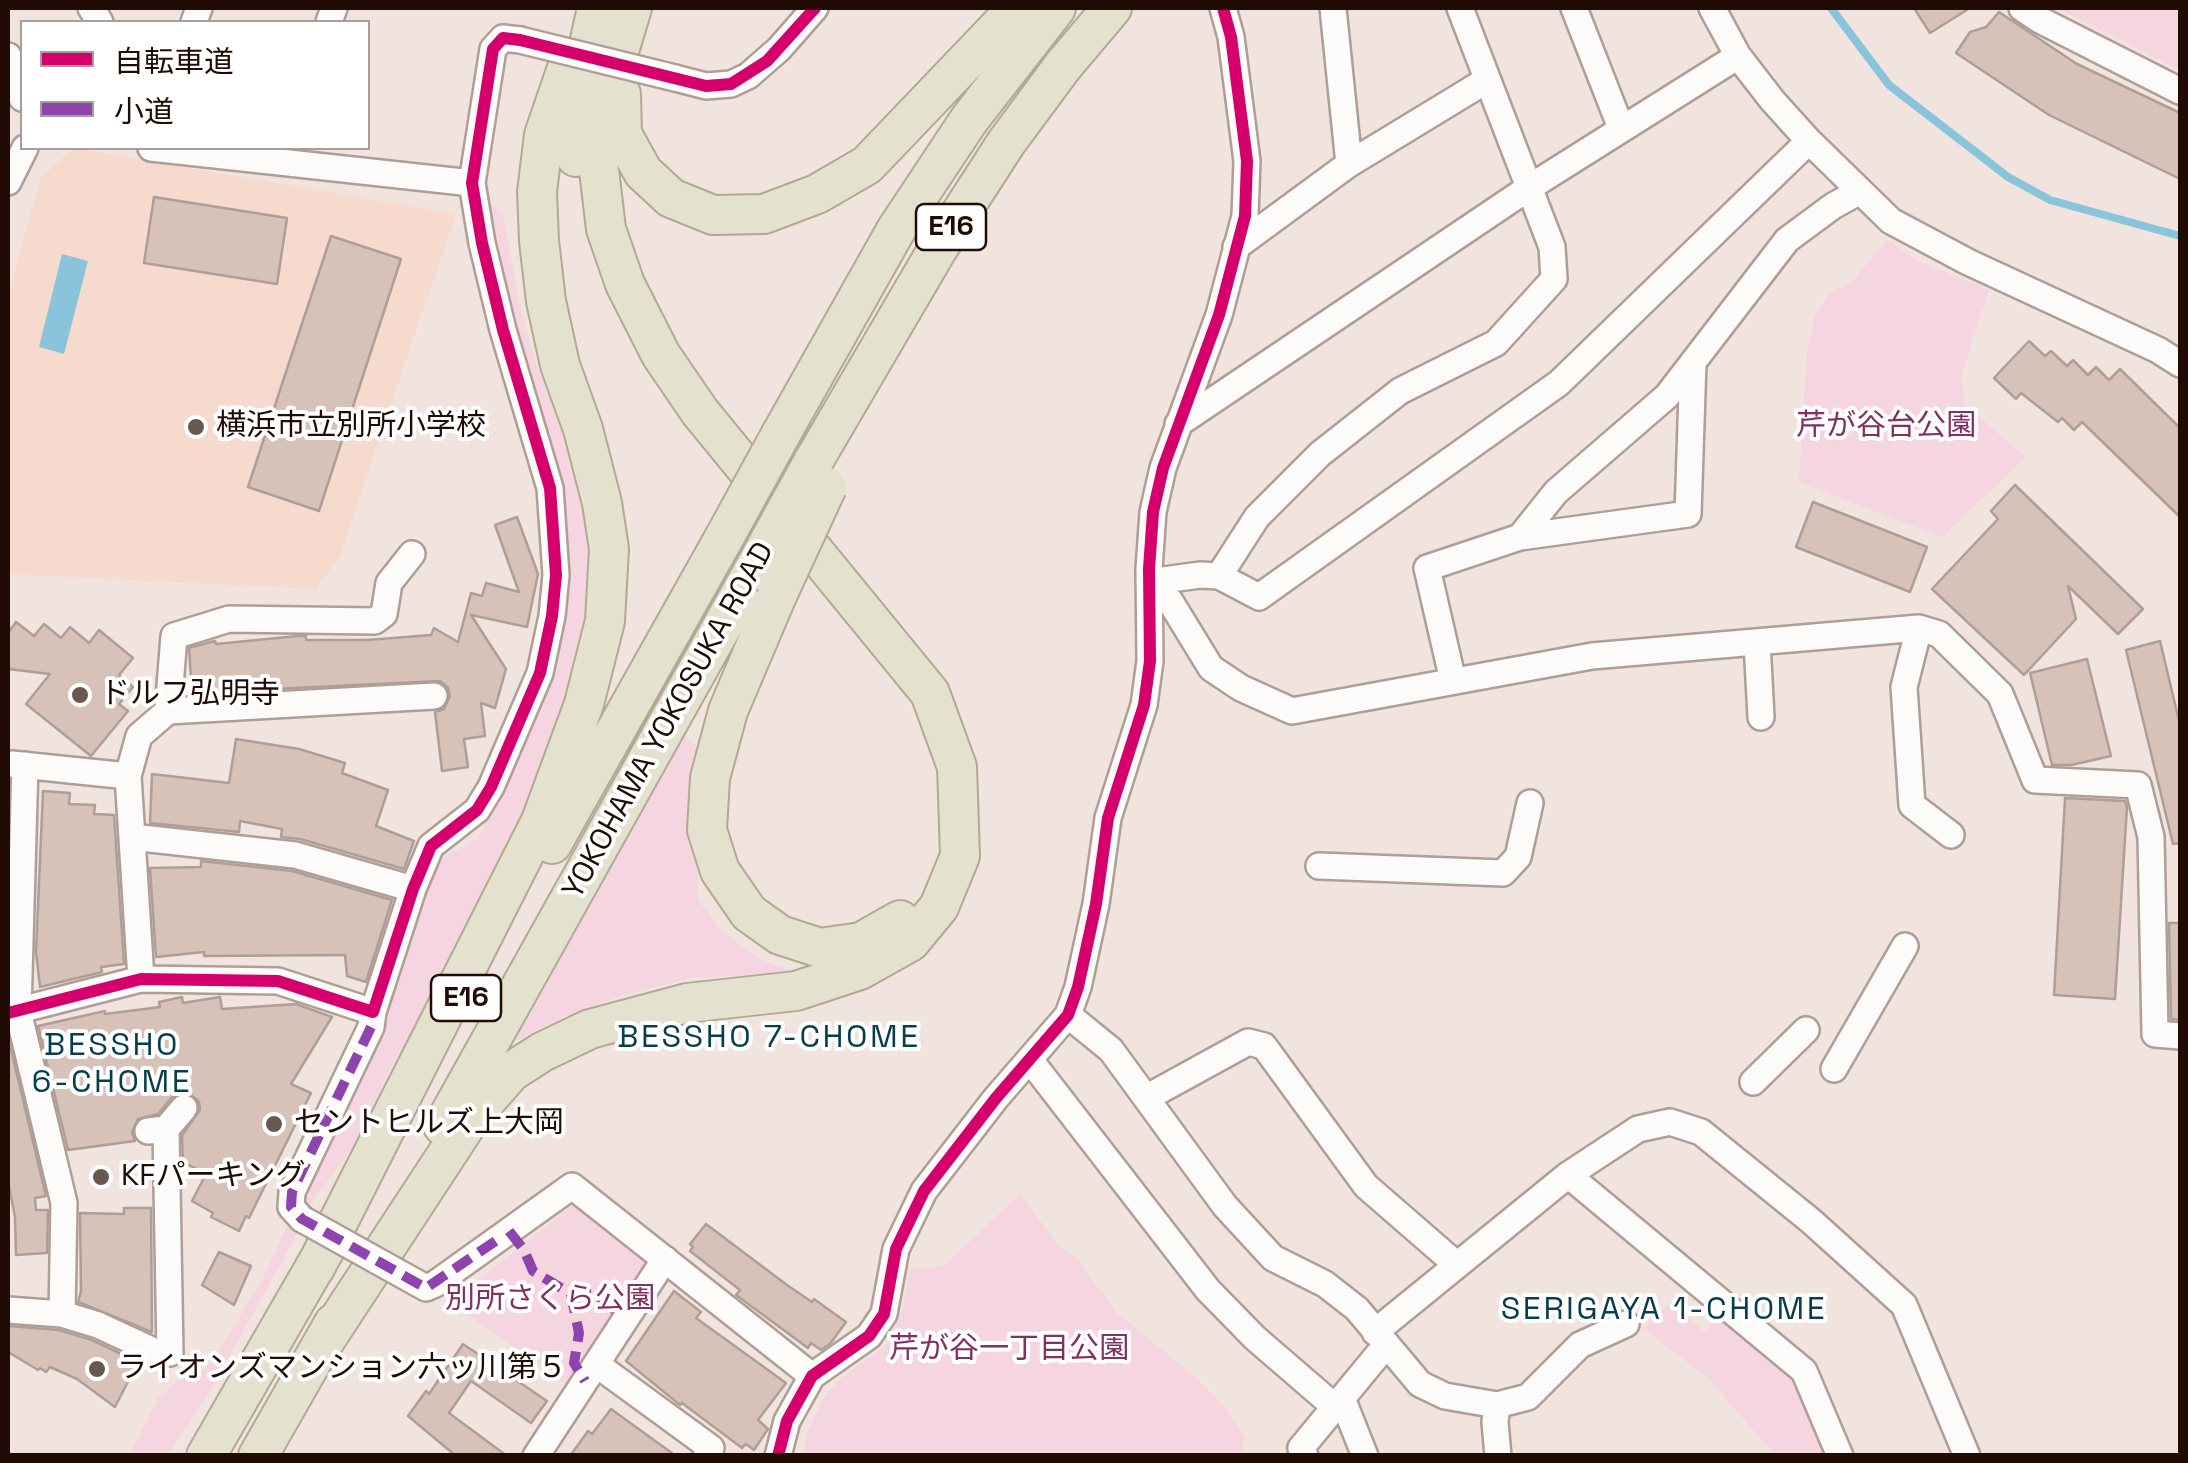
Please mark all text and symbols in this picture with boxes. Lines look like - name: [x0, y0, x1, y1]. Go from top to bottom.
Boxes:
- legend: [20, 20, 370, 150]
- text: 自転車道: [114, 42, 234, 81]
- text: 小道: [114, 92, 174, 131]
- road number: E16: [916, 204, 986, 250]
- place label: 横浜市立別所小学校: [216, 409, 486, 445]
- park label: 芹が谷台公園: [1796, 409, 1976, 445]
- marker: 横浜市立別所小学校: [185, 416, 207, 438]
- street label: YOKOHAMA YOKOSUKA ROAD: [556, 536, 782, 906]
- place label: ドルフ弘明寺: [100, 677, 280, 713]
- marker: ドルフ弘明寺: [69, 684, 91, 706]
- road number: E16: [431, 975, 501, 1021]
- district label: BESSHO 7-CHOME: [617, 1019, 921, 1057]
- district label: BESSHO 6-CHOME: [32, 1027, 192, 1102]
- place label: セントヒルズ上大岡: [294, 1106, 564, 1142]
- marker: セントヒルズ上大岡: [263, 1113, 285, 1135]
- place label: KFパーキング: [121, 1159, 305, 1195]
- marker: KFパーキング: [90, 1166, 112, 1188]
- park label: 別所さくら公園: [445, 1282, 655, 1318]
- district label: SERIGAYA 1-CHOME: [1501, 1291, 1827, 1329]
- park label: 芹が谷一丁目公園: [889, 1332, 1129, 1368]
- place label: ライオンズマンション六ッ川第５: [117, 1351, 567, 1387]
- marker: ライオンズマンション六ッ川第５: [86, 1358, 108, 1380]

